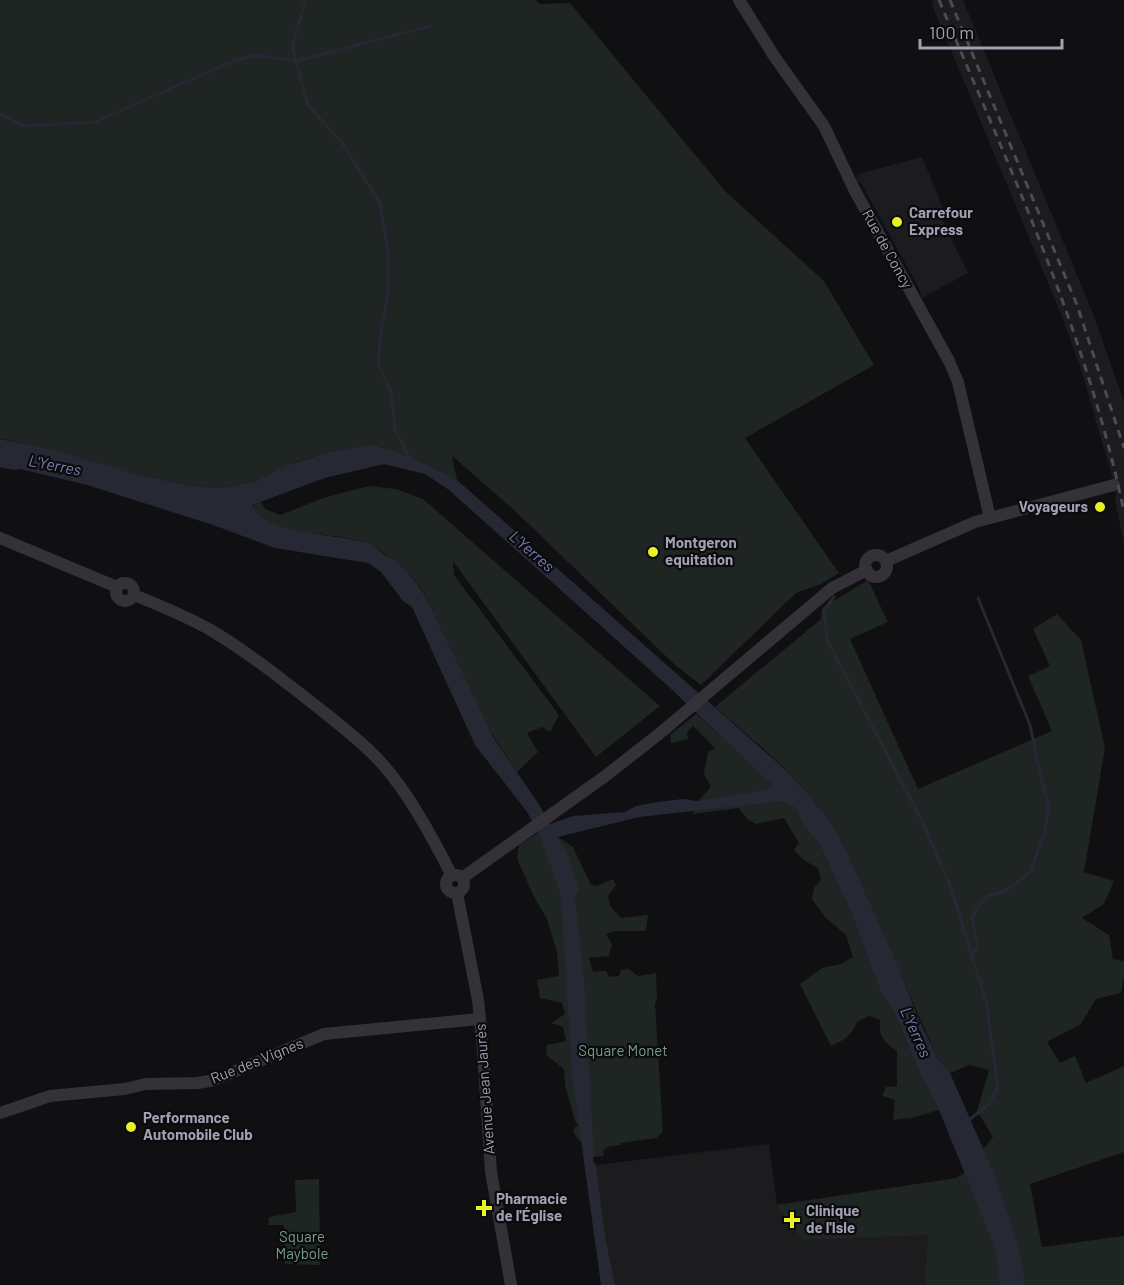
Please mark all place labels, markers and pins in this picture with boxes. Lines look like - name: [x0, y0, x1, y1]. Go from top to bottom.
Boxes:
- place label: Carrefour Express: [909, 203, 973, 238]
- marker: Carrefour Express: [890, 215, 904, 229]
- place label: Voyageurs: [1019, 497, 1088, 515]
- marker: Voyageurs: [1093, 500, 1107, 514]
- place label: Montgeron equitation: [665, 533, 737, 568]
- marker: Montgeron equitation: [646, 545, 660, 559]
- place label: Performance Automobile Club: [143, 1108, 253, 1143]
- marker: Performance Automobile Club: [124, 1120, 138, 1134]
- place label: Pharmacie de l'Église: [496, 1189, 567, 1224]
- marker: Pharmacie de l'Église: [477, 1201, 491, 1215]
- place label: Clinique de l'Isle: [806, 1201, 860, 1236]
- marker: Clinique de l'Isle: [783, 1211, 801, 1229]

